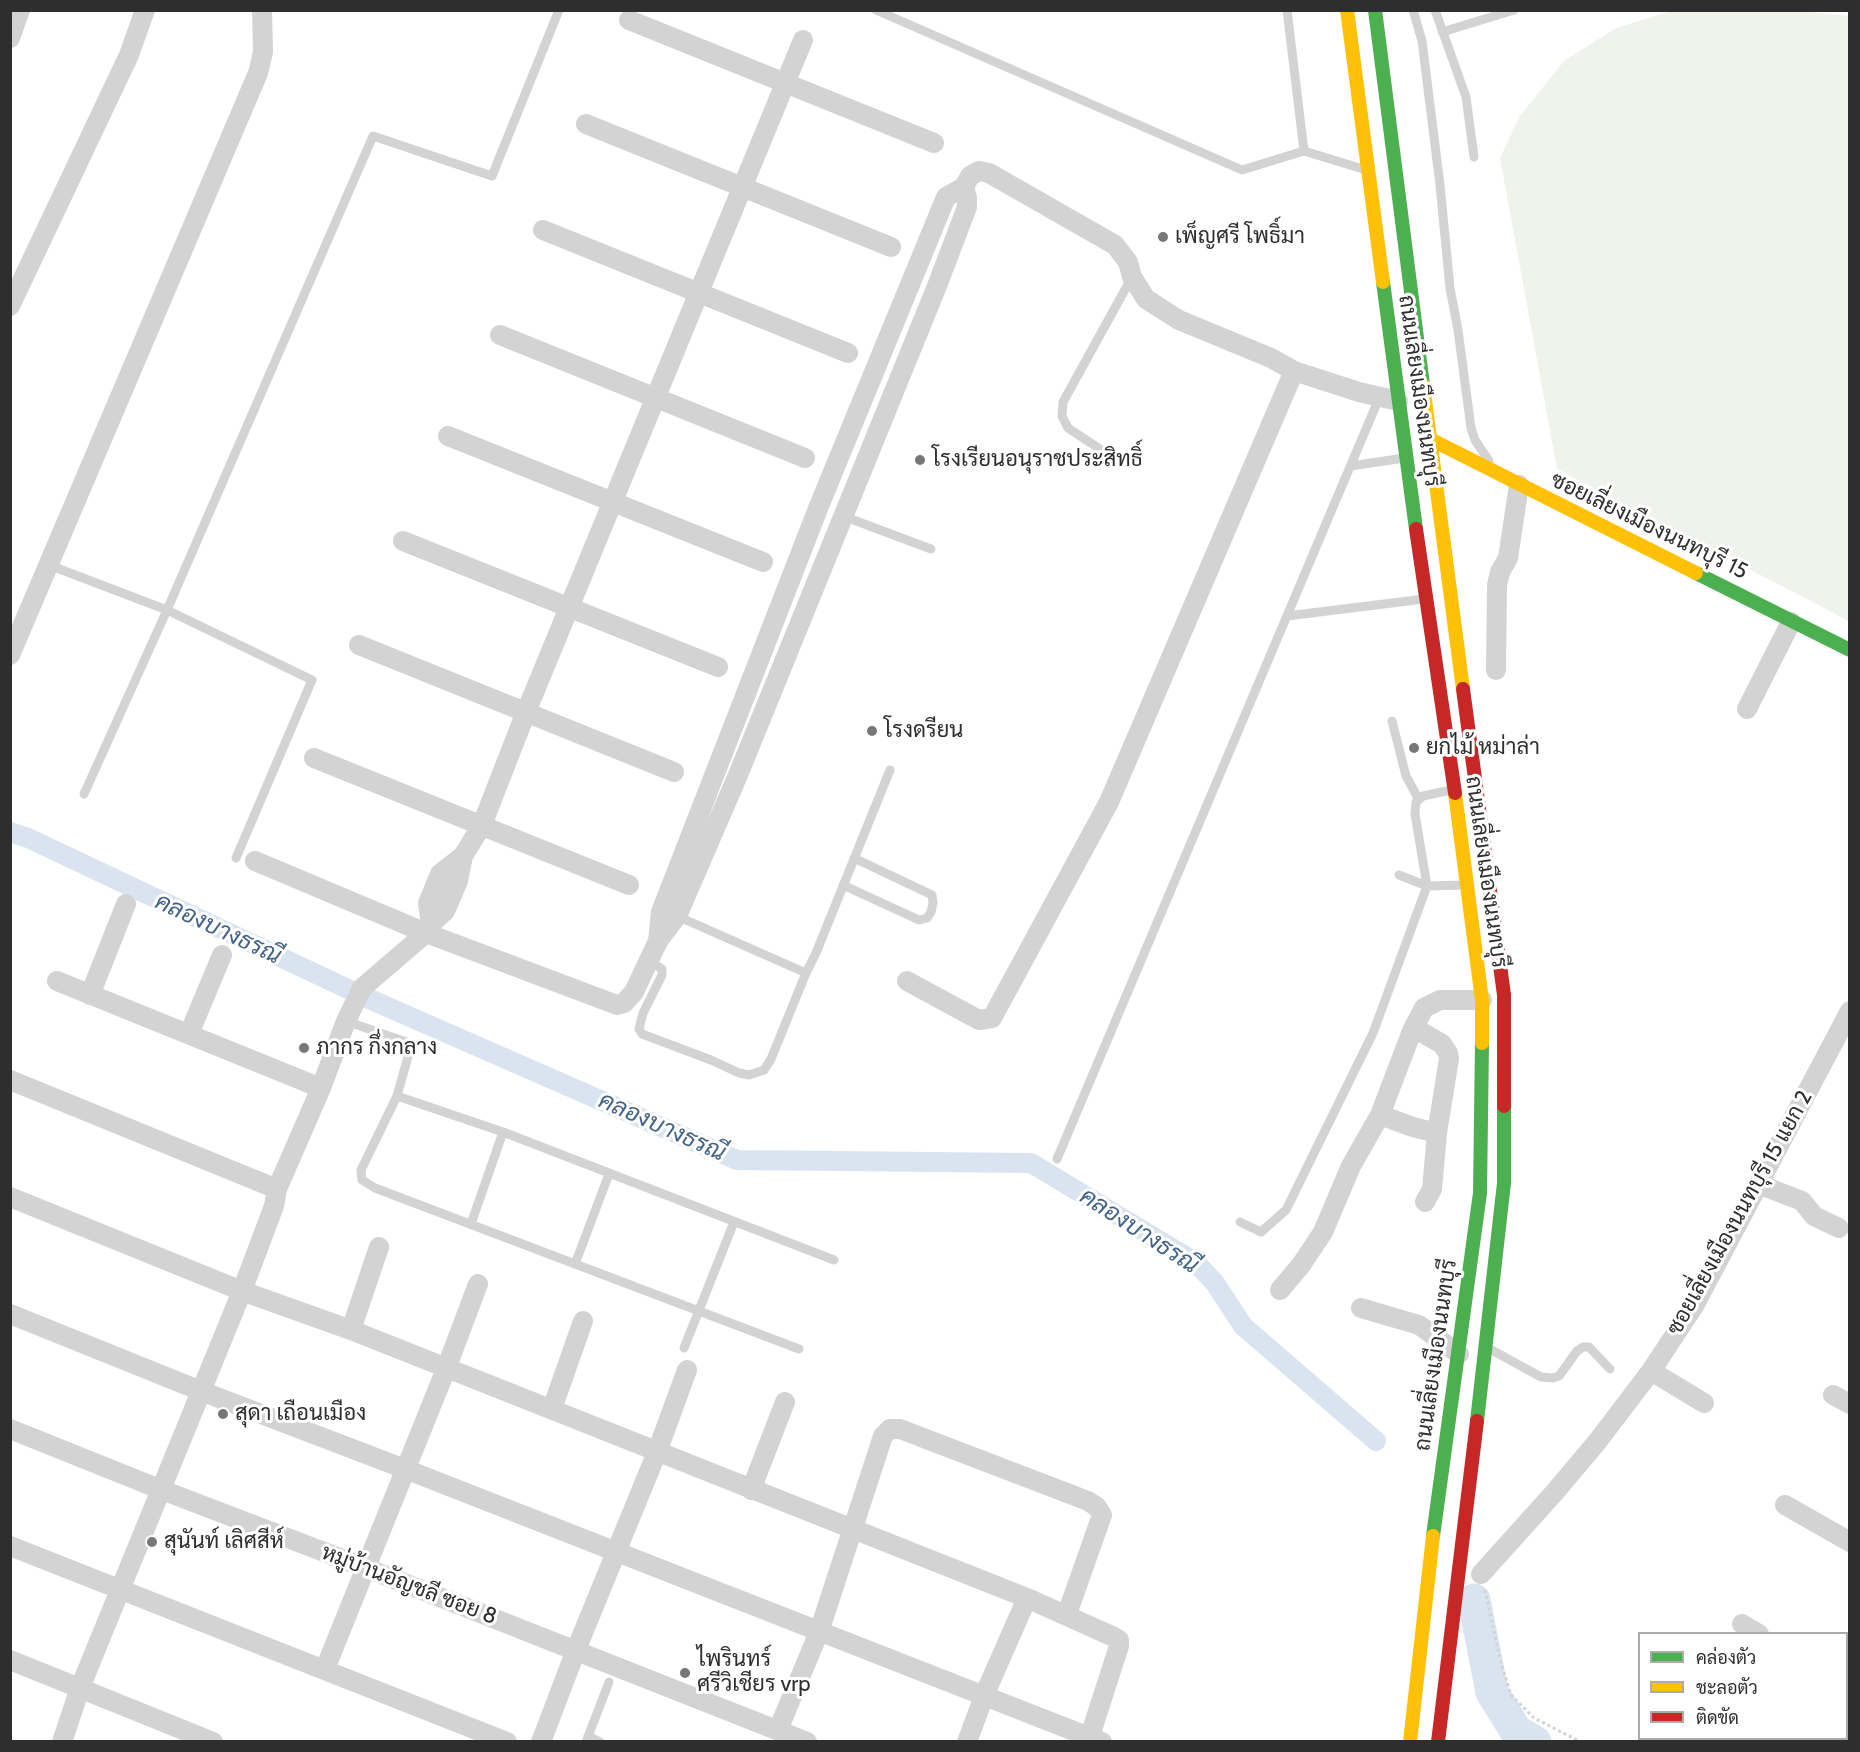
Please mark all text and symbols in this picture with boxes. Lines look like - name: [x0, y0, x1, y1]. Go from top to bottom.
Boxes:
- place label: เพ็ญศรี โพธิ์มา: [1175, 224, 1305, 250]
- marker: เพ็ญศรี โพธิ์มา: [1156, 230, 1170, 244]
- street label: ถนนเลี่ยงเมืองนนทบุรี: [1392, 293, 1446, 489]
- place label: โรงเรียนอนุราชประสิทธิ์: [932, 447, 1143, 473]
- marker: โรงเรียนอนุราชประสิทธิ์: [913, 453, 927, 467]
- street label: ซอยเลี่ยงเมืองนนทบุรี 15: [1546, 467, 1752, 585]
- place label: โรงดรียน: [884, 718, 963, 744]
- marker: โรงดรียน: [865, 724, 879, 738]
- place label: ยกไม้ หม่าล่า: [1426, 735, 1540, 761]
- marker: ยกไม้ หม่าล่า: [1407, 741, 1421, 755]
- street label: ถนนเลี่ยงเมืองนนทบุรี: [1459, 774, 1513, 970]
- water label: คลองบางธรณี: [150, 887, 286, 971]
- place label: ภากร กึ่งกลาง: [316, 1035, 437, 1061]
- marker: ภากร กึ่งกลาง: [297, 1041, 311, 1055]
- water label: คลองบางธรณี: [594, 1086, 730, 1168]
- street label: ซอยเลี่ยงเมืองนนทบุรี 15 แยก 2: [1662, 1086, 1818, 1340]
- water label: คลองบางธรณี: [1074, 1182, 1204, 1280]
- street label: ถนนเลี่ยงเมืองนนทบุรี: [1409, 1257, 1463, 1453]
- place label: สุดา เถือนเมือง: [235, 1401, 366, 1427]
- marker: สุดา เถือนเมือง: [216, 1407, 230, 1421]
- place label: สุนันท์ เลิศสีห์: [164, 1529, 284, 1555]
- marker: สุนันท์ เลิศสีห์: [145, 1535, 159, 1549]
- street label: หมู่บ้านอัญชลี ซอย 8: [317, 1539, 501, 1631]
- legend: [1638, 1632, 1848, 1740]
- place label: ไพรินทร์ ศรีวิเชียร vrp: [697, 1647, 811, 1699]
- text: คล่องตัว: [1696, 1647, 1756, 1669]
- marker: ไพรินทร์ ศรีวิเชียร vrp: [678, 1666, 692, 1680]
- text: ชะลอตัว: [1696, 1677, 1758, 1699]
- text: ติดขัด: [1696, 1707, 1739, 1729]

